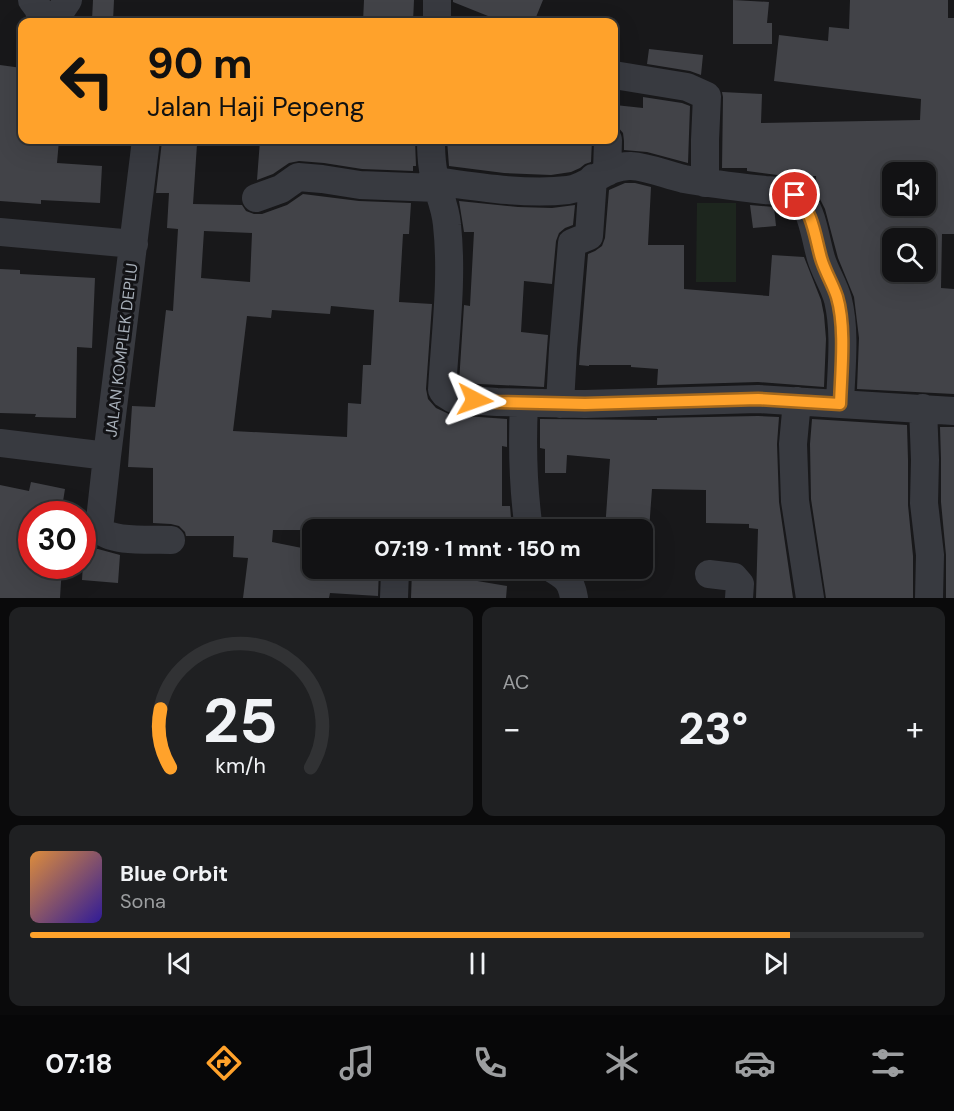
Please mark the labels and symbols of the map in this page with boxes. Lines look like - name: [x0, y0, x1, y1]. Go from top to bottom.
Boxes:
- pin: [769, 169, 820, 220]
- street label: JALAN KOMPLEK DEPLU: [100, 262, 143, 438]
- position arrow: [443, 368, 507, 432]
- speed limit sign: 30: [18, 501, 96, 579]

